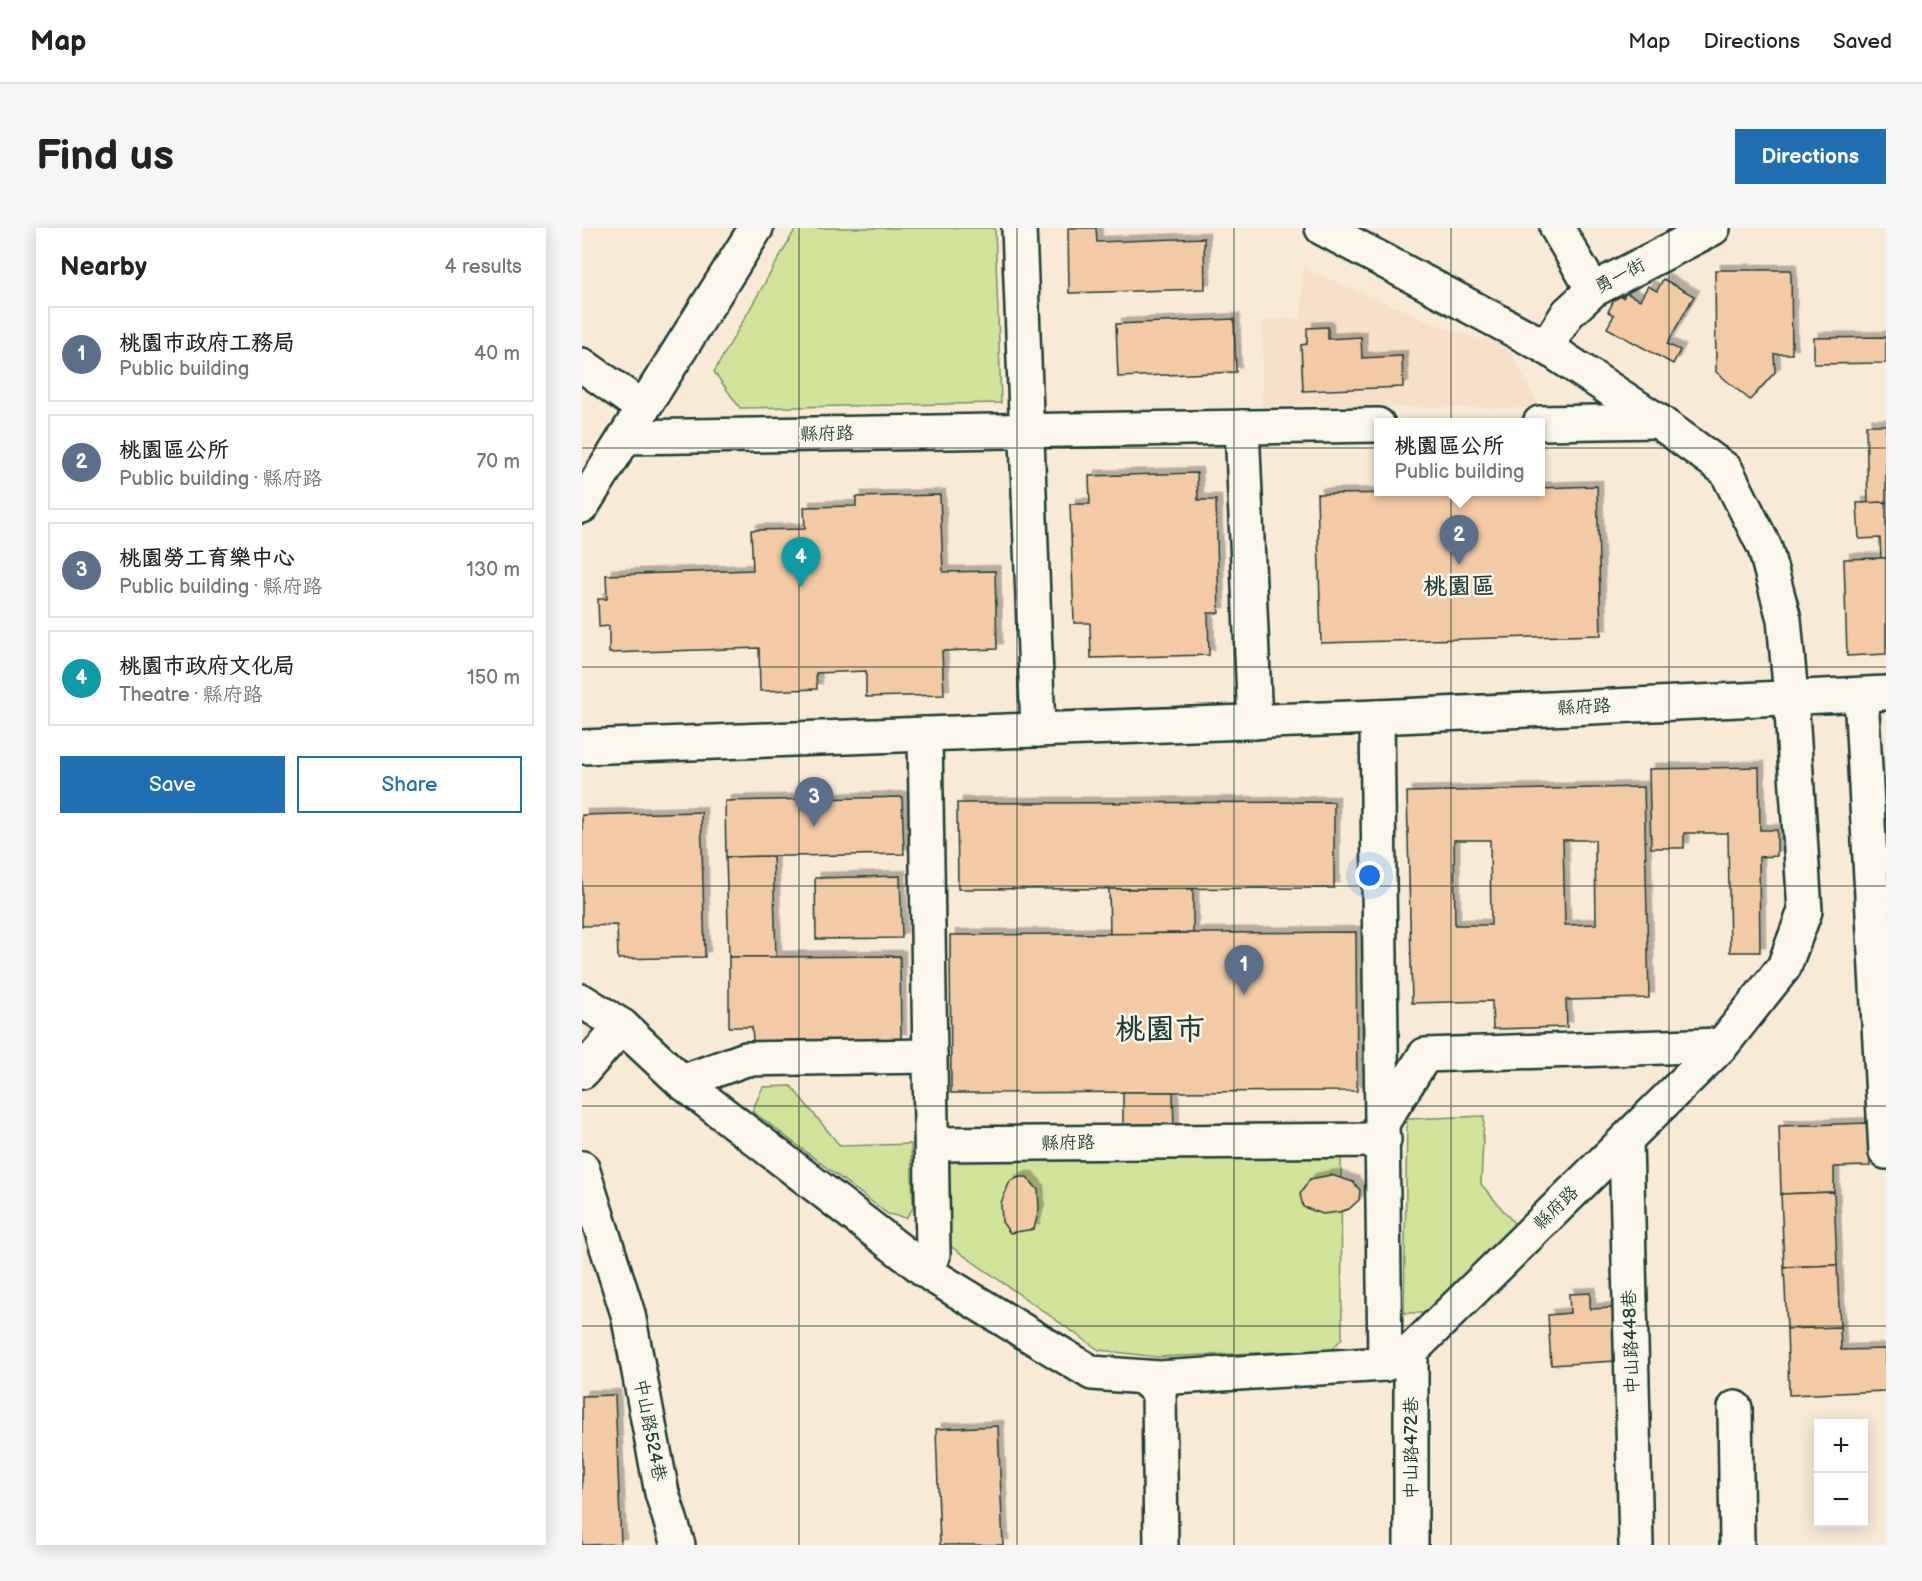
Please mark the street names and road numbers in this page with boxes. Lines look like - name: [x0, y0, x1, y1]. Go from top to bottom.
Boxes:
- street label: 勇一街: [1591, 254, 1649, 298]
- street label: 縣府路: [800, 423, 854, 445]
- street label: 縣府路: [1556, 695, 1612, 719]
- street label: 縣府路: [1041, 1132, 1095, 1154]
- street label: 縣府路: [1529, 1182, 1583, 1234]
- street label: 中山路448巷: [1619, 1289, 1643, 1395]
- street label: 中山路524巷: [630, 1377, 670, 1483]
- street label: 中山路472巷: [1401, 1397, 1422, 1499]

